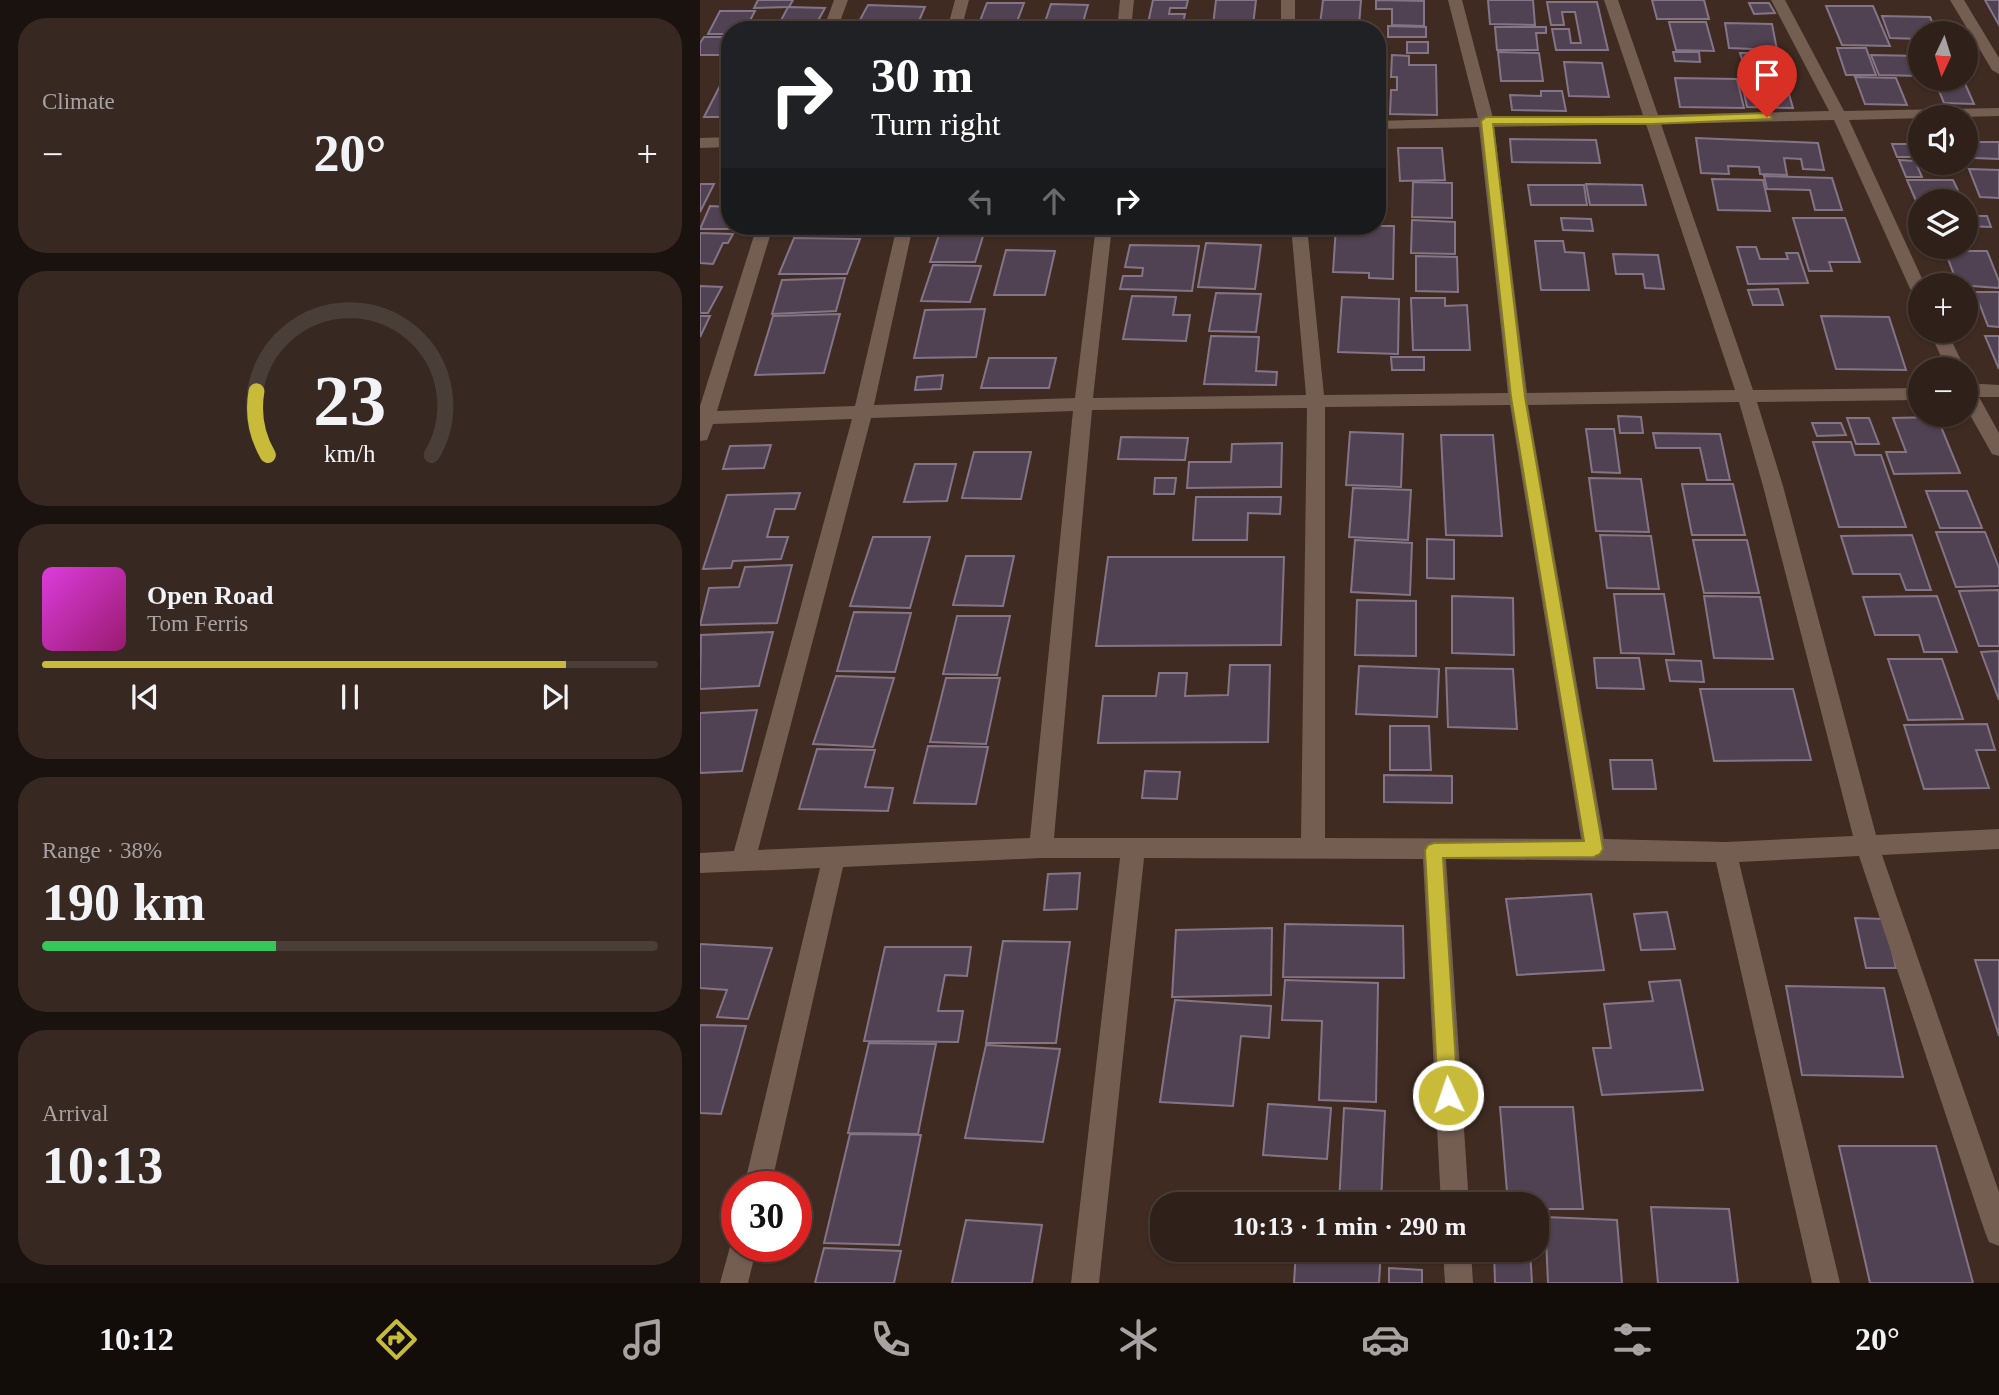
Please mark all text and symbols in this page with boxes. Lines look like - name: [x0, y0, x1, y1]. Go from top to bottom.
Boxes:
- north arrow: [1908, 21, 1978, 91]
- map controls: [1908, 21, 1978, 427]
- pin: [1737, 45, 1797, 117]
- text: 30 m: [871, 48, 973, 103]
- icon: right: [756, 49, 847, 140]
- icon: arrive: [1748, 56, 1786, 94]
- text: Climate: [42, 89, 115, 114]
- button: sound: [1908, 105, 1978, 175]
- text: Turn right: [871, 106, 1001, 142]
- text: 20°: [314, 125, 386, 182]
- text: −: [42, 133, 63, 175]
- text: +: [637, 133, 658, 175]
- icon: left: [962, 182, 1000, 220]
- icon: ahead: [1035, 182, 1073, 220]
- icon: right: [1108, 182, 1146, 220]
- button: layers: [1908, 189, 1978, 259]
- button: +: [1908, 273, 1978, 343]
- button: −: [1908, 357, 1978, 427]
- text: 23: [314, 360, 386, 441]
- text: km/h: [324, 439, 376, 466]
- text: Open Road: [147, 581, 273, 610]
- text: Tom Ferris: [147, 611, 248, 636]
- icon: previous: [126, 678, 164, 716]
- icon: pause: [331, 678, 369, 716]
- icon: next: [536, 678, 574, 716]
- text: Range · 38%: [42, 838, 162, 863]
- text: 190 km: [42, 874, 205, 931]
- position arrow: [1411, 1058, 1485, 1132]
- text: Arrival: [42, 1101, 108, 1126]
- text: 10:13: [42, 1137, 163, 1194]
- speed limit sign: 30: [721, 1171, 812, 1262]
- text: 10:13 · 1 min · 290 m: [1233, 1212, 1467, 1241]
- icon: directions: [372, 1315, 421, 1364]
- icon: music: [619, 1315, 668, 1364]
- icon: phone: [866, 1315, 915, 1364]
- icon: climate: [1114, 1315, 1163, 1364]
- icon: car: [1361, 1315, 1410, 1364]
- icon: filters: [1608, 1315, 1657, 1364]
- text: 10:12: [99, 1321, 174, 1357]
- text: 20°: [1855, 1321, 1900, 1357]

